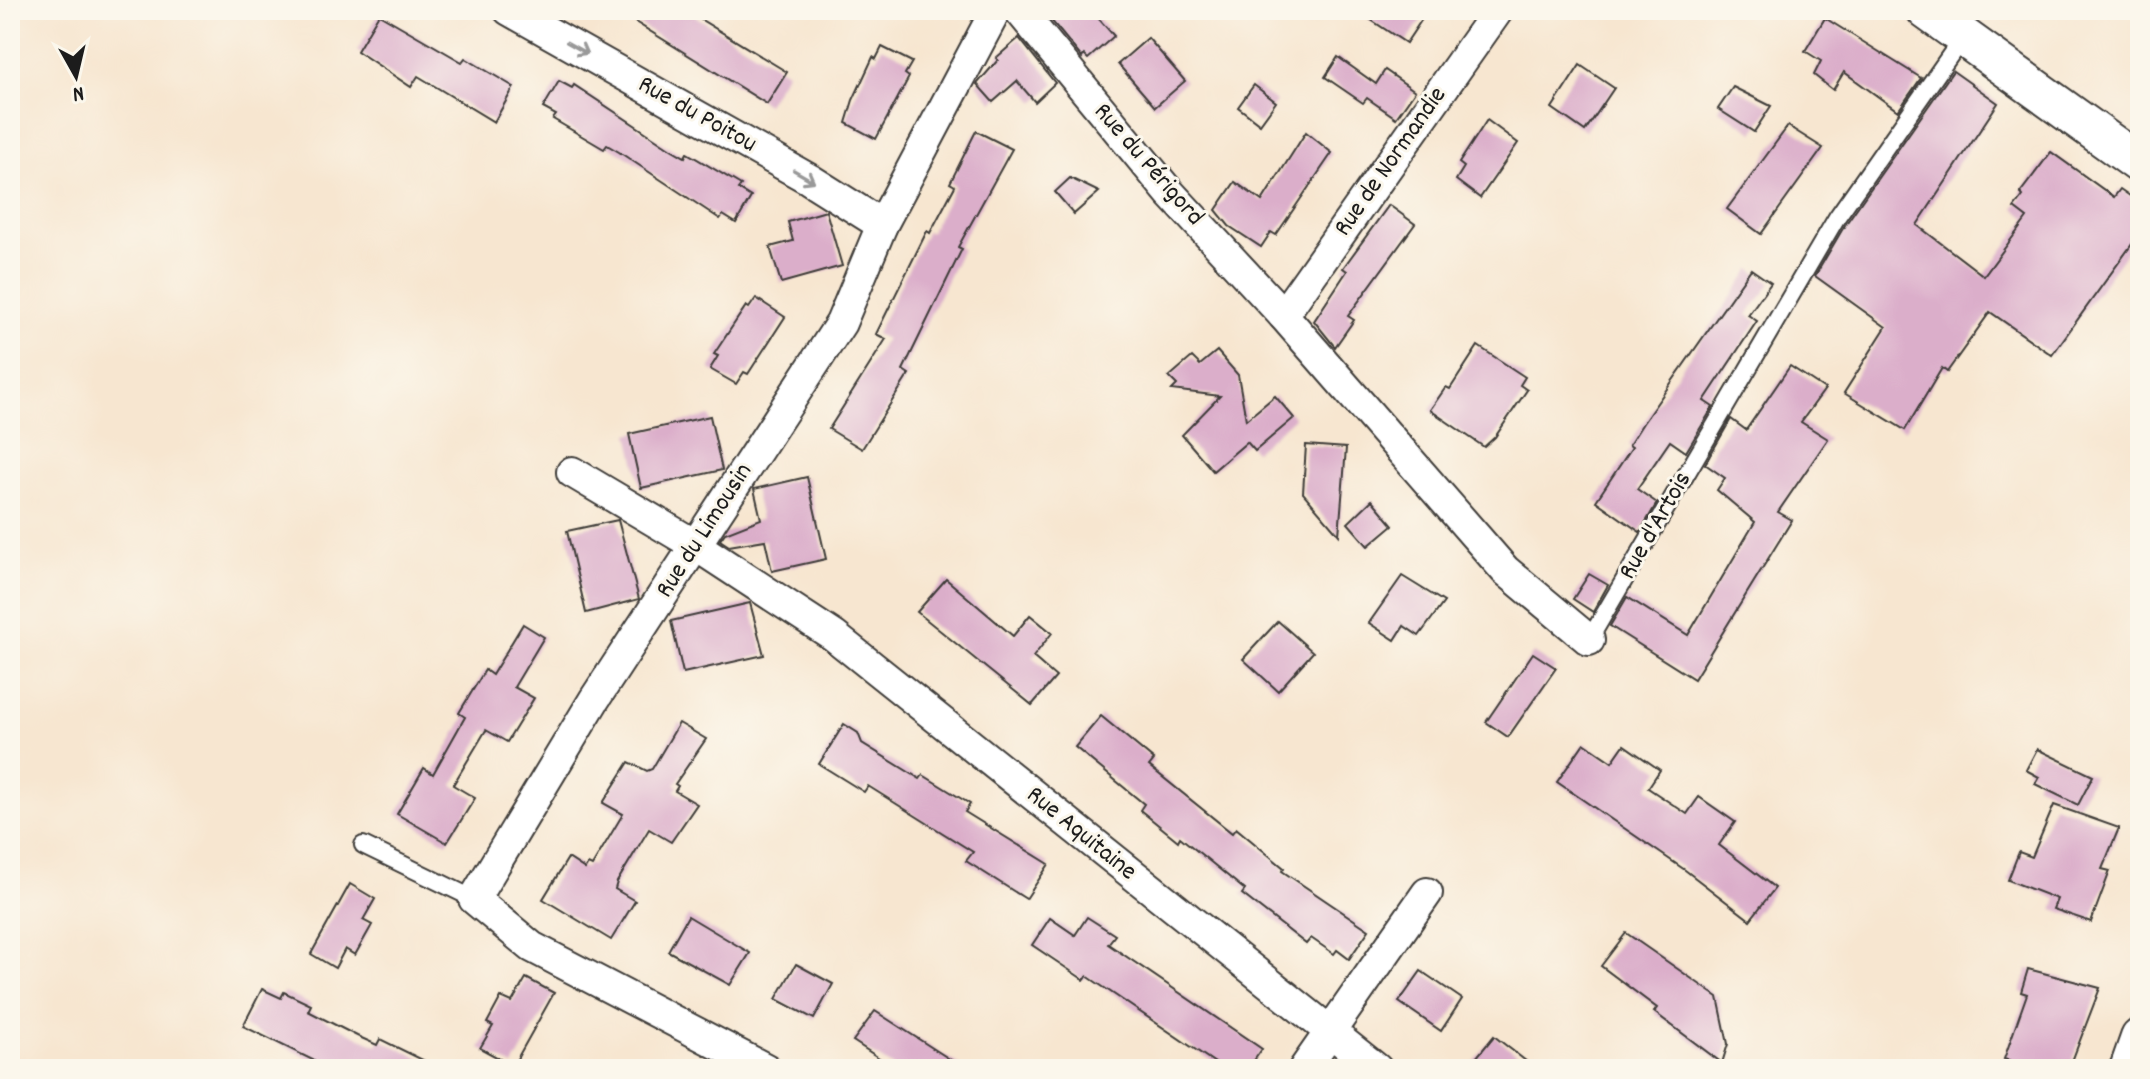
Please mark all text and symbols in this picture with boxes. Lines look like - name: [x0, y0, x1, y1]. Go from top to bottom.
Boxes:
- north arrow: [36, 36, 116, 116]
- one-way arrow: [565, 41, 589, 56]
- street label: Rue du Poitou: [631, 67, 763, 163]
- text: N: [71, 76, 86, 108]
- street label: Rue de Normandie: [1326, 80, 1456, 244]
- street label: Rue du Périgord: [1084, 95, 1212, 235]
- one-way arrow: [792, 168, 815, 184]
- street label: Rue du Limousin: [647, 456, 763, 606]
- street label: Rue d'Artois: [1610, 465, 1702, 587]
- street label: Rue Aquitaine: [1018, 778, 1144, 890]

